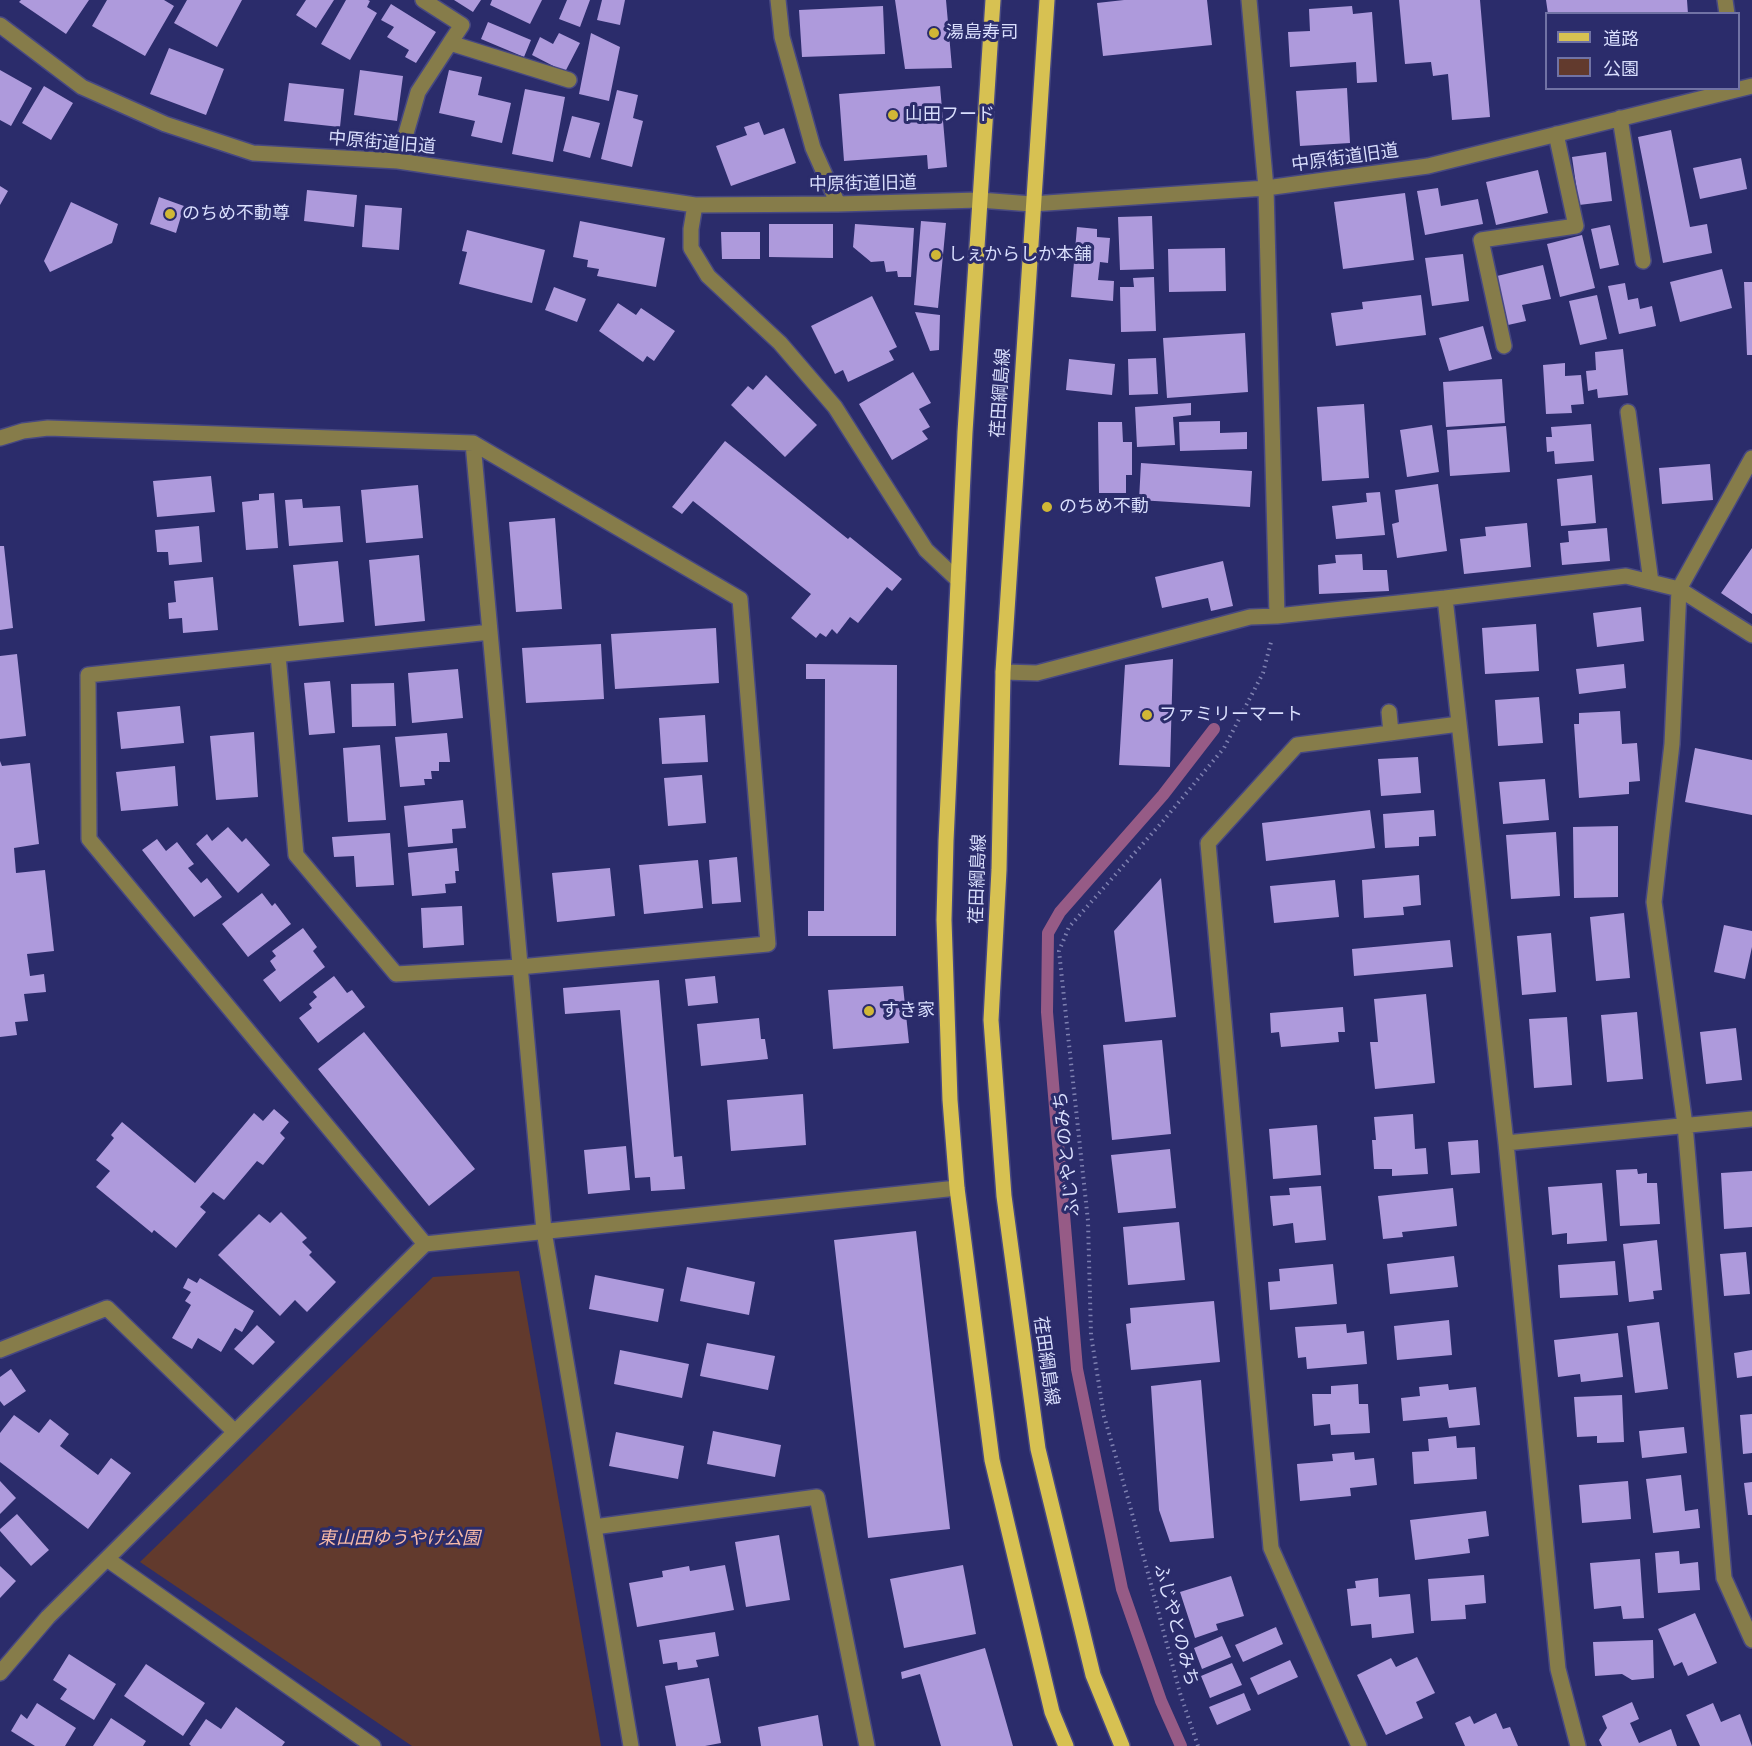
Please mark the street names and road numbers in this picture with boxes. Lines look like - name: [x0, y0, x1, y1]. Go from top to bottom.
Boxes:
- street label: 中原街道旧道: [327, 128, 437, 158]
- street label: 中原街道旧道: [1290, 140, 1400, 176]
- street label: 中原街道旧道: [809, 172, 917, 196]
- street label: 荏田綱島線: [987, 347, 1015, 439]
- street label: 荏田綱島線: [966, 834, 990, 924]
- street label: ふじやとのみち: [1050, 1090, 1084, 1218]
- street label: 荏田綱島線: [1029, 1315, 1063, 1407]
- street label: ふじやとのみち: [1149, 1561, 1203, 1689]

